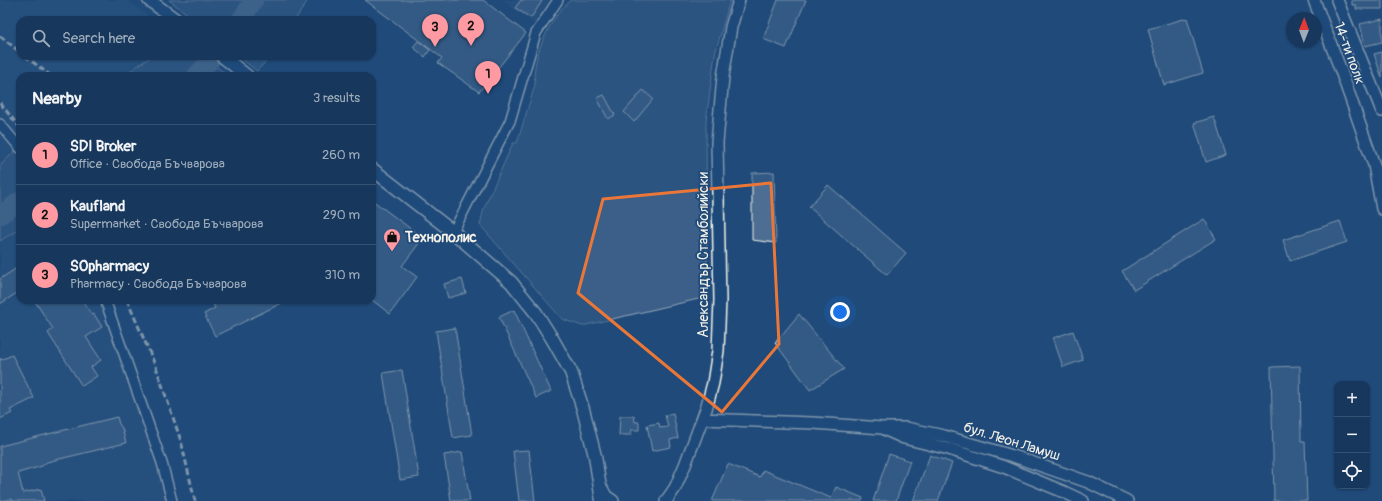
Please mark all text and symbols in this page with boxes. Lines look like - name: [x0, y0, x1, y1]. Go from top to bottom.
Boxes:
- north arrow: [1286, 12, 1322, 48]
- pin: 2: [458, 13, 484, 46]
- pin: 3: [422, 14, 448, 47]
- search box: [16, 16, 376, 60]
- street label: 14-ти полк: [1330, 20, 1369, 87]
- icon: search: [30, 27, 52, 49]
- text: Search here: [62, 29, 135, 48]
- pin: 1: [475, 61, 501, 94]
- text: Nearby: [32, 88, 81, 109]
- text: 3 results: [313, 90, 360, 106]
- text: SDI Broker: [70, 137, 136, 156]
- text: 1: [42, 147, 48, 163]
- text: 260 m: [322, 147, 360, 163]
- text: Office · Свобода Бъчварова: [70, 156, 225, 172]
- street label: Александър Стамболийски: [695, 172, 712, 338]
- text: Kaufland: [70, 197, 125, 216]
- text: 2: [41, 207, 49, 223]
- text: 290 m: [323, 207, 360, 223]
- text: Supermarket · Свобода Бъчварова: [70, 216, 263, 232]
- shop icon: Технополис: [382, 227, 402, 252]
- place label: Технополис: [404, 229, 477, 246]
- text: SOpharmacy: [70, 257, 149, 276]
- text: 3: [41, 267, 49, 283]
- text: 310 m: [324, 267, 360, 283]
- text: Pharmacy · Свобода Бъчварова: [70, 276, 246, 292]
- your location: [830, 302, 850, 322]
- map controls: [1334, 381, 1370, 489]
- button: +: [1334, 381, 1370, 417]
- button: −: [1334, 417, 1370, 453]
- street label: бул. Леон Ламуш: [961, 419, 1062, 464]
- button: locate: [1334, 453, 1370, 489]

